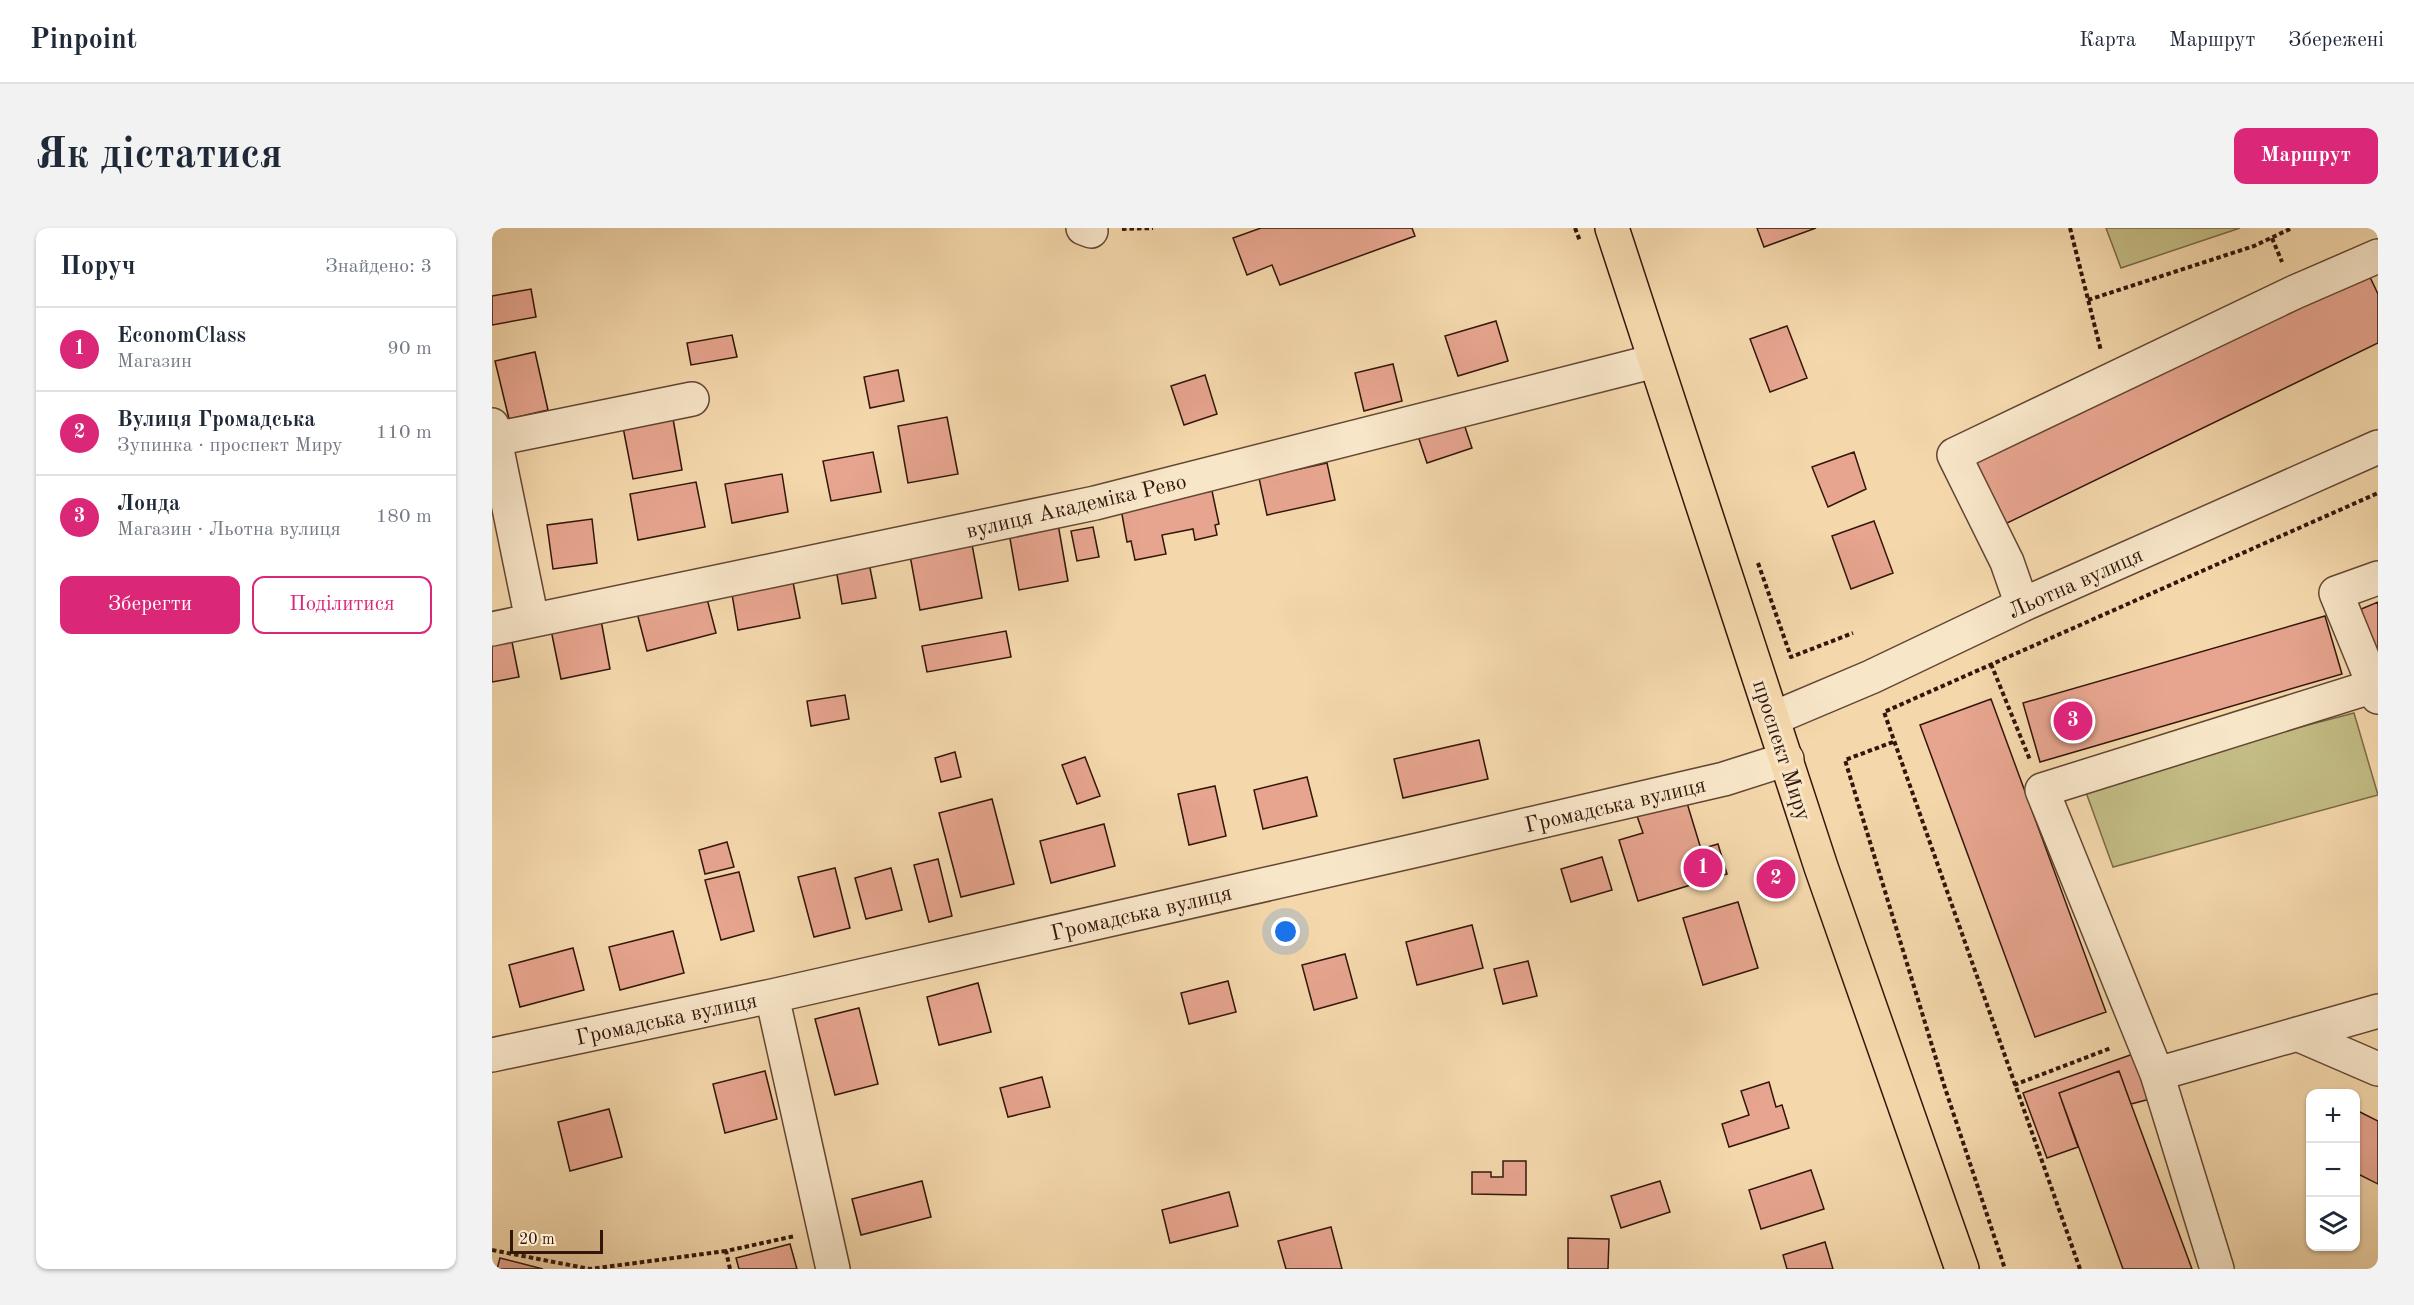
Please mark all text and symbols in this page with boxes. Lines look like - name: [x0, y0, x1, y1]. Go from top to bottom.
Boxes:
- text: Pinpoint: [30, 27, 137, 55]
- text: Карта: [2079, 30, 2136, 51]
- text: Маршрут: [2169, 30, 2255, 51]
- text: Збережені: [2288, 30, 2384, 51]
- button: Маршрут: [2234, 128, 2378, 184]
- text: Як дістатися: [36, 135, 283, 177]
- text: Поруч: [60, 254, 136, 280]
- text: Знайдено: 3: [325, 257, 432, 277]
- text: EconomClass: [117, 325, 246, 347]
- text: 1: [74, 339, 85, 359]
- text: 90 m: [387, 339, 432, 359]
- text: Магазин: [117, 352, 192, 372]
- text: Вулиця Громадська: [117, 409, 316, 431]
- text: 2: [74, 423, 85, 443]
- text: 110 m: [376, 423, 432, 443]
- text: Зупинка · проспект Миру: [117, 436, 343, 456]
- street label: вулиця Академіка Рево: [964, 471, 1189, 543]
- text: Лонда: [117, 493, 180, 515]
- text: 3: [74, 507, 85, 527]
- text: 180 m: [376, 507, 432, 527]
- text: Магазин · Льотна вулиця: [117, 520, 341, 540]
- street label: Льотна вулиця: [2005, 544, 2147, 623]
- button: Зберегти: [60, 576, 240, 634]
- button: Поділитися: [252, 576, 432, 634]
- street label: проспект Миру: [1748, 678, 1814, 824]
- pin: 3: [2054, 698, 2092, 744]
- street label: Громадська вулиця: [1523, 774, 1708, 837]
- pin: 1: [1684, 846, 1722, 890]
- pin: 2: [1756, 856, 1796, 902]
- street label: Громадська вулиця: [1049, 882, 1234, 945]
- your location: [1271, 917, 1300, 946]
- street label: Громадська вулиця: [574, 990, 759, 1050]
- map controls: [2306, 1089, 2360, 1251]
- button: +: [2306, 1089, 2360, 1143]
- button: −: [2306, 1143, 2360, 1197]
- button: layers: [2306, 1197, 2360, 1251]
- scale bar: [510, 1227, 603, 1254]
- text: 20 m: [519, 1232, 555, 1248]

